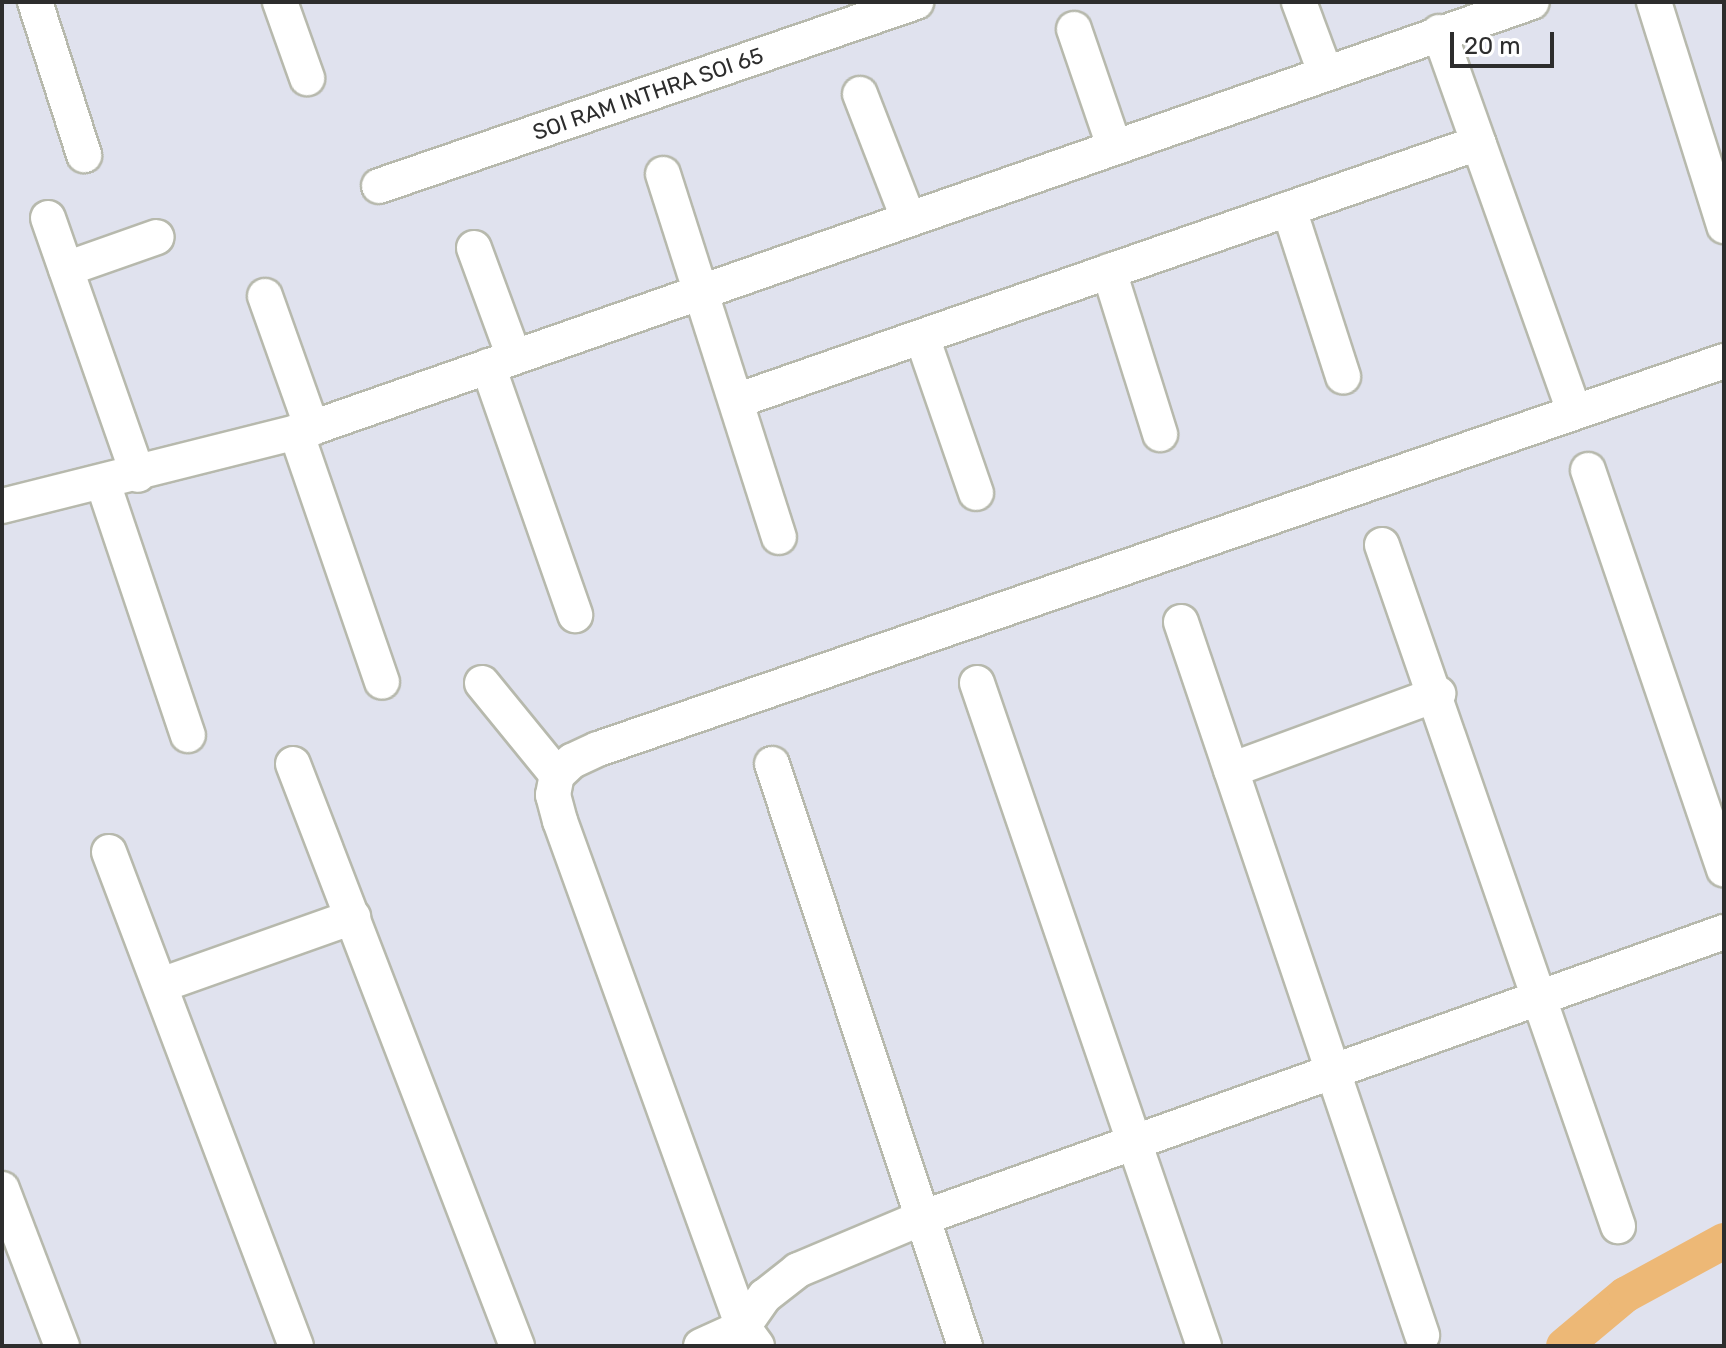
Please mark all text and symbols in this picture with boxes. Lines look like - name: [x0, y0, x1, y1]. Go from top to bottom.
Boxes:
- scale bar: [1454, 16, 1558, 66]
- text: 20 m: [1464, 32, 1521, 60]
- street label: SOI RAM INTHRA SOI 65: [529, 42, 767, 146]

